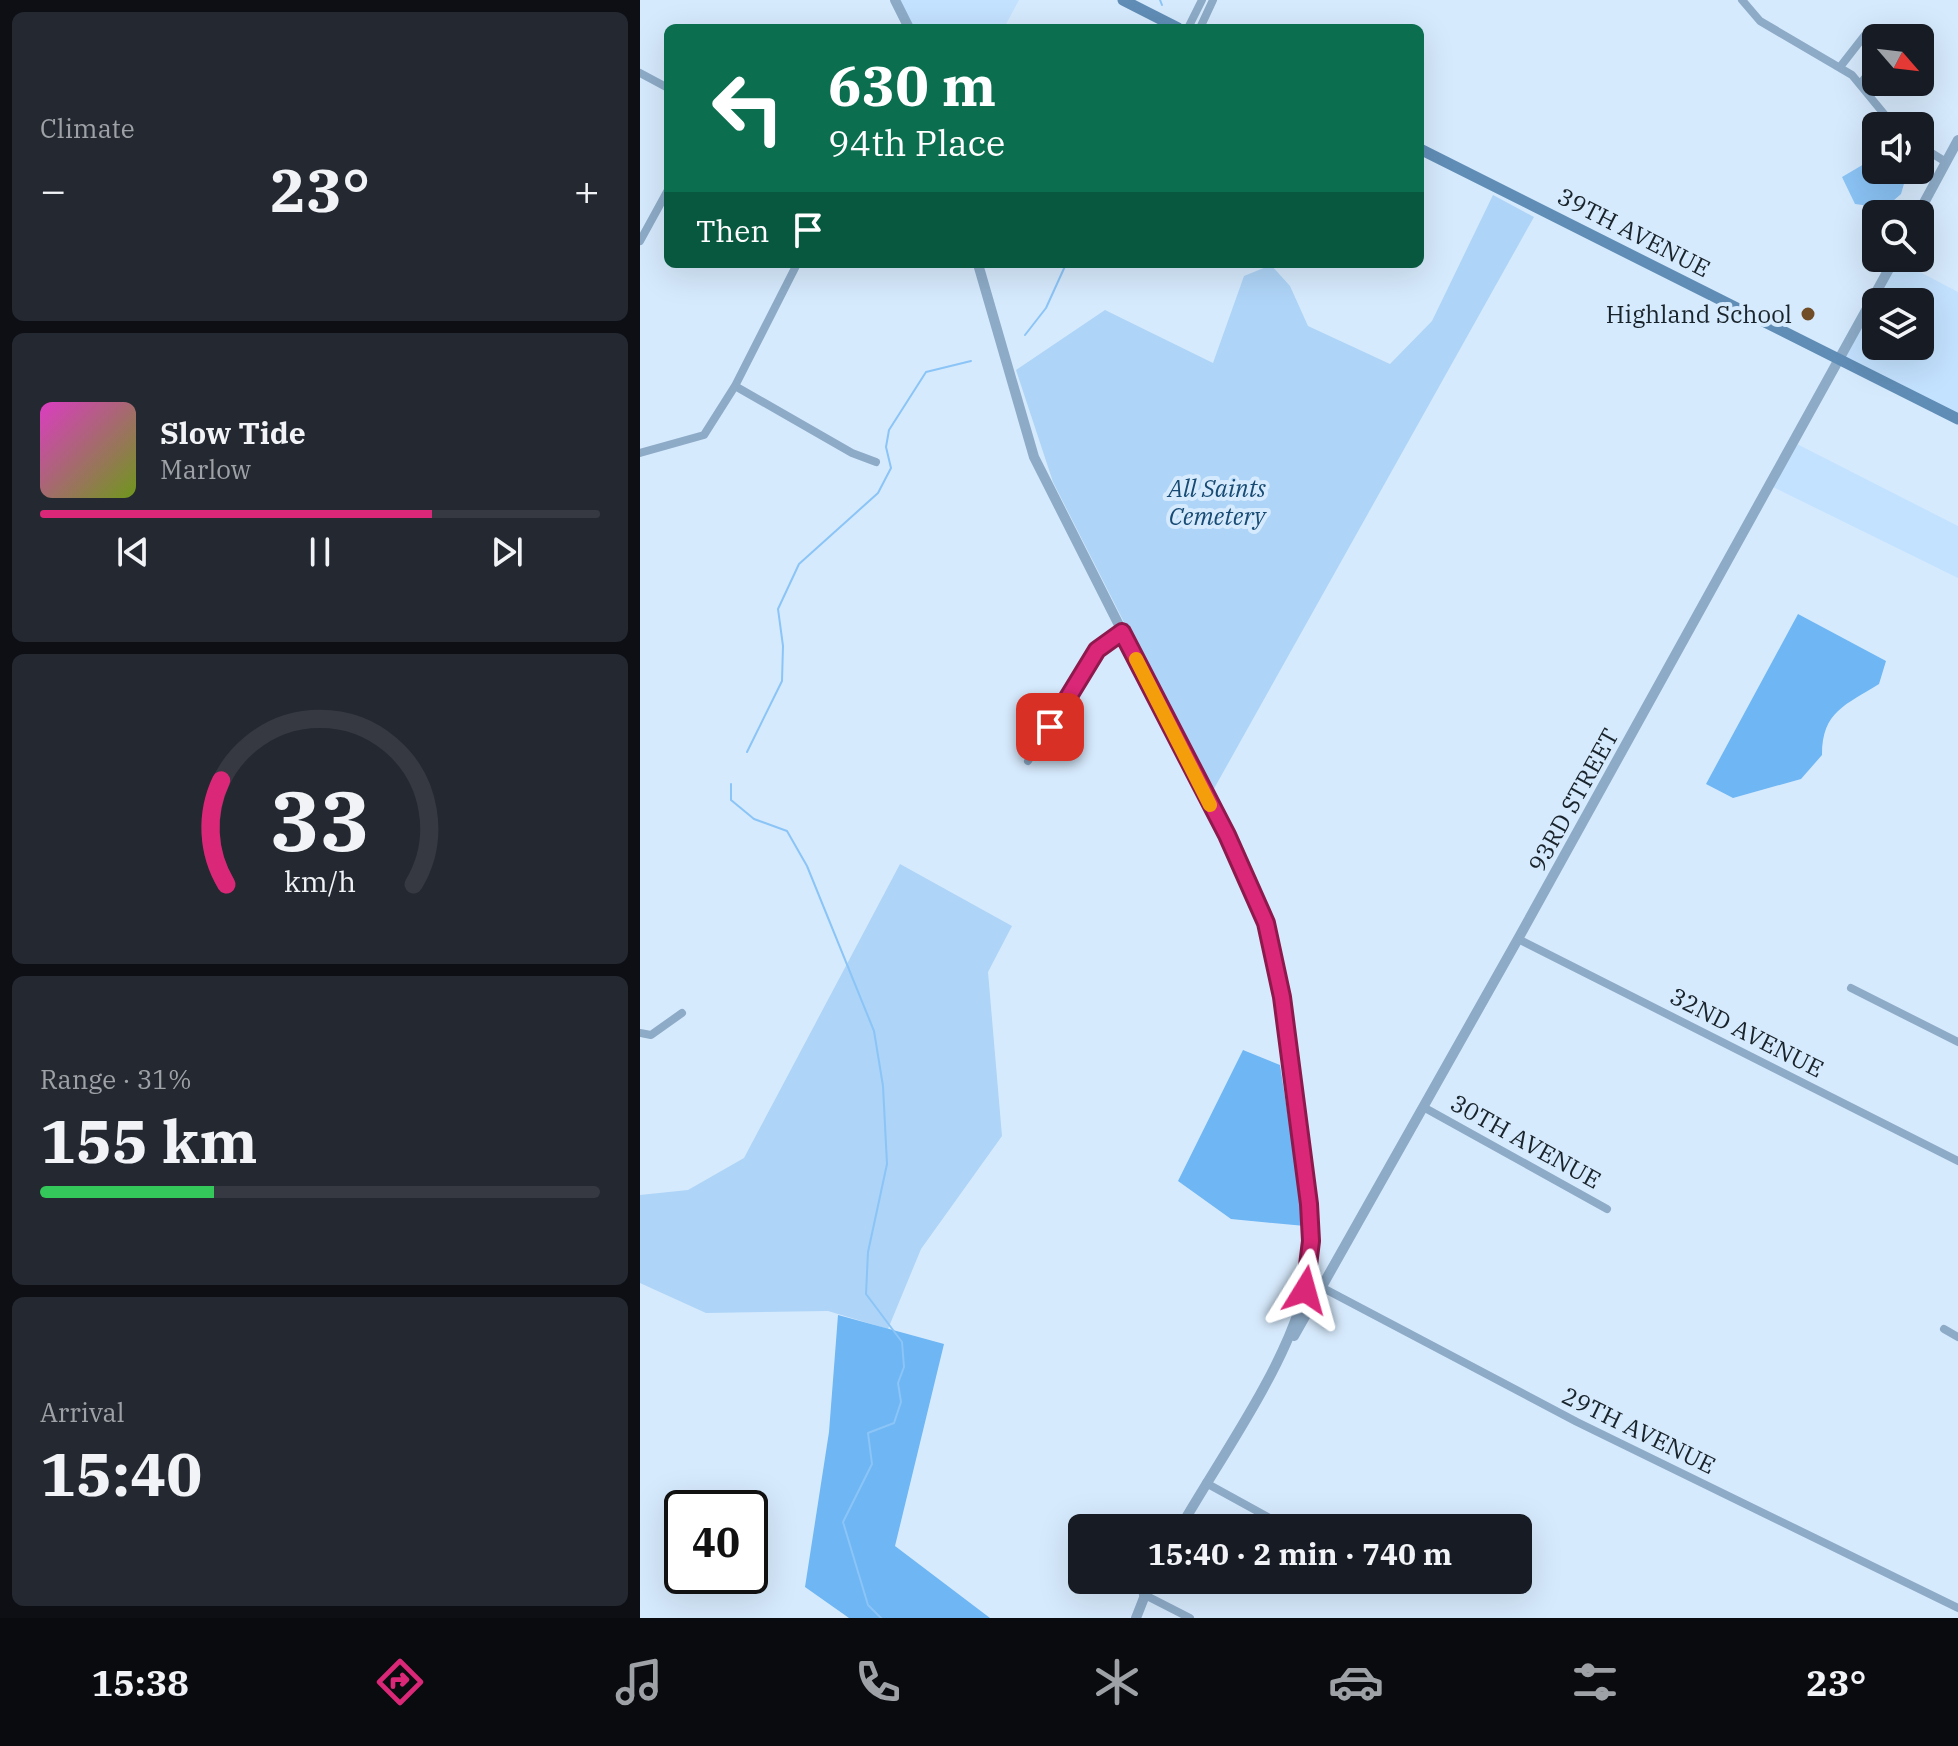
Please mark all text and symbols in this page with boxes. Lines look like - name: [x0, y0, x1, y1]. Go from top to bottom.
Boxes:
- north arrow: [1862, 24, 1934, 96]
- map controls: [1862, 24, 1934, 360]
- text: 630 m: [828, 49, 996, 121]
- icon: left: [696, 56, 800, 160]
- text: Climate: [40, 111, 135, 145]
- button: sound: [1862, 112, 1934, 184]
- text: 94th Place: [828, 119, 1005, 166]
- text: 23°: [270, 150, 370, 229]
- text: −: [40, 161, 66, 218]
- text: +: [574, 161, 600, 218]
- street label: 39TH AVENUE: [1552, 180, 1716, 284]
- button: search: [1862, 200, 1934, 272]
- icon: arrive: [786, 208, 830, 252]
- text: Then: [696, 211, 770, 250]
- button: layers: [1862, 288, 1934, 360]
- place label: Highland School: [1606, 298, 1792, 330]
- marker: Highland School: [1799, 305, 1817, 323]
- text: Slow Tide: [160, 413, 306, 452]
- text: Marlow: [160, 452, 251, 486]
- park label: All Saints Cemetery: [1166, 472, 1267, 532]
- icon: previous: [111, 530, 155, 574]
- icon: pause: [298, 530, 342, 574]
- icon: next: [485, 530, 529, 574]
- pin: [1016, 693, 1084, 761]
- icon: arrive: [1028, 705, 1072, 749]
- street label: 93RD STREET: [1520, 723, 1626, 877]
- text: 33: [270, 766, 370, 874]
- text: km/h: [284, 863, 356, 900]
- street label: 32ND AVENUE: [1665, 980, 1829, 1084]
- text: Range · 31%: [40, 1062, 192, 1096]
- street label: 30TH AVENUE: [1445, 1086, 1607, 1196]
- text: 155 km: [40, 1101, 258, 1180]
- position arrow: [1263, 1248, 1347, 1332]
- street label: 29TH AVENUE: [1557, 1379, 1721, 1481]
- text: Arrival: [40, 1395, 125, 1429]
- text: 15:40: [40, 1434, 202, 1513]
- speed limit sign: 40: [664, 1490, 768, 1594]
- text: 15:40 · 2 min · 740 m: [1148, 1534, 1452, 1573]
- icon: directions: [372, 1654, 428, 1710]
- icon: music: [611, 1654, 667, 1710]
- icon: phone: [850, 1654, 906, 1710]
- icon: climate: [1089, 1654, 1145, 1710]
- icon: car: [1328, 1654, 1384, 1710]
- icon: filters: [1567, 1654, 1623, 1710]
- text: 15:38: [92, 1659, 189, 1706]
- text: 23°: [1806, 1659, 1866, 1706]

